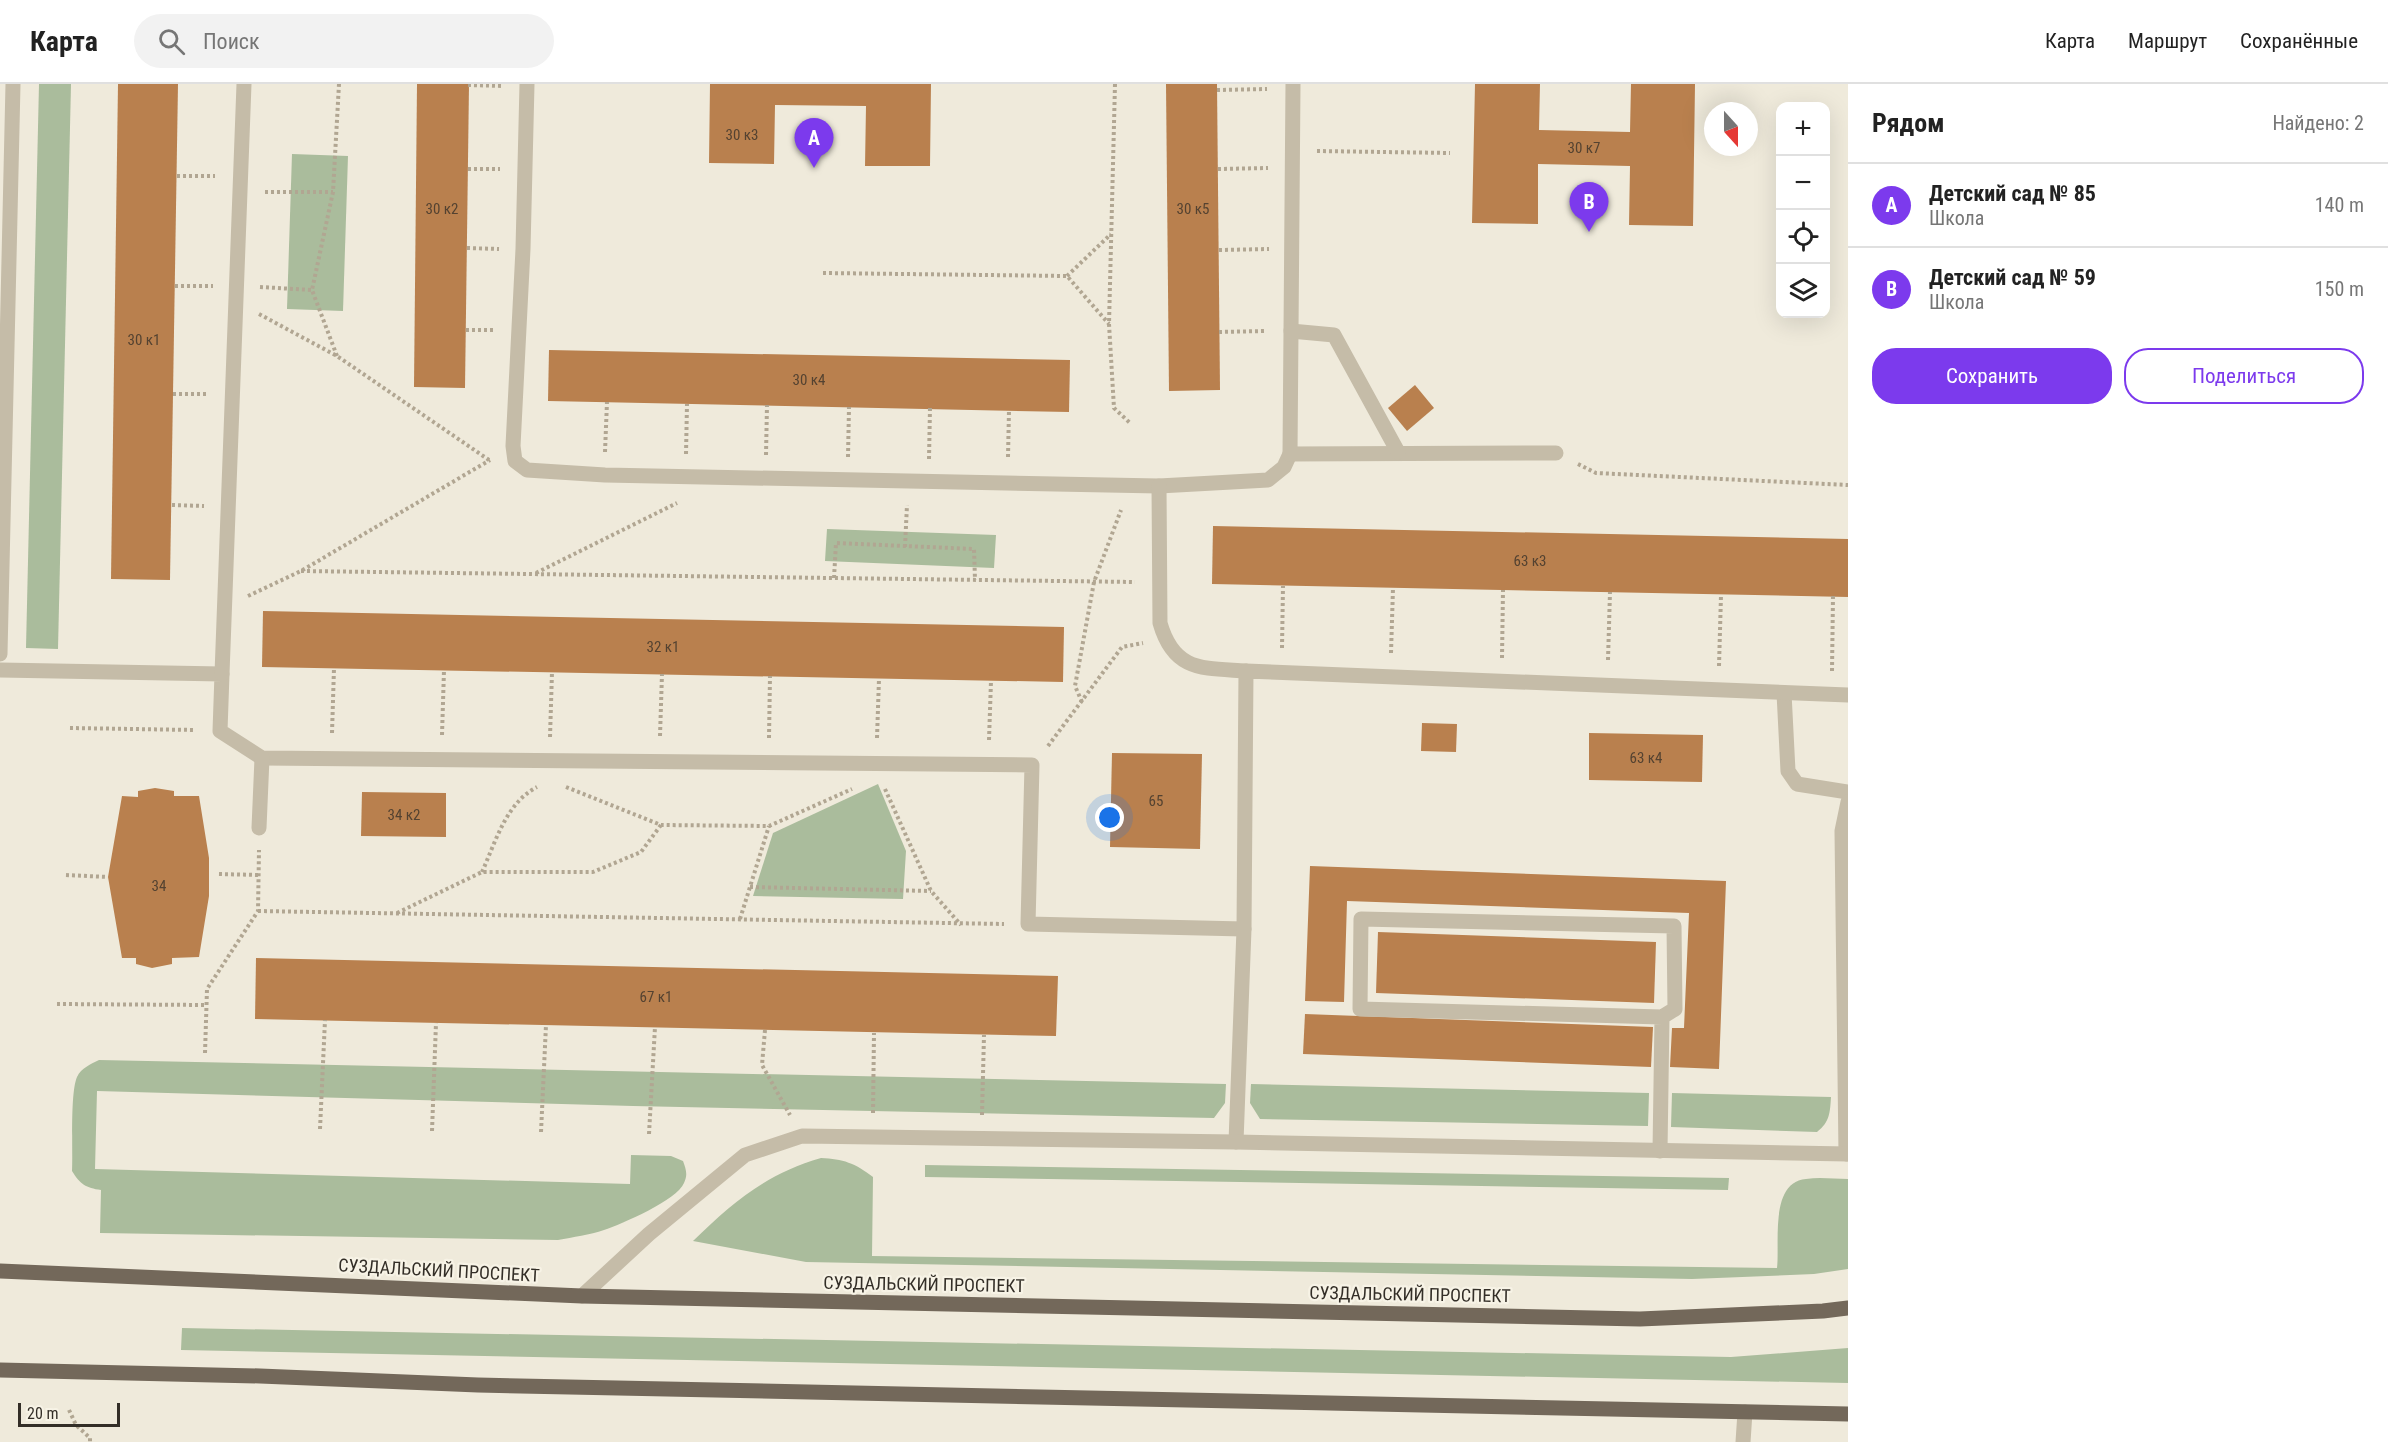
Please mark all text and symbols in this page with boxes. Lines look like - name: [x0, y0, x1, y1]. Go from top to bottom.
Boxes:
- search box: [134, 14, 554, 68]
- text: Карта: [30, 25, 98, 58]
- icon: search: [155, 25, 188, 58]
- text: Поиск: [203, 29, 260, 54]
- text: Карта: [2045, 29, 2095, 53]
- text: Маршрут: [2128, 29, 2207, 53]
- text: Сохранённые: [2240, 29, 2358, 53]
- north arrow: [1704, 102, 1758, 156]
- map controls: [1776, 102, 1830, 318]
- button: +: [1776, 102, 1830, 156]
- text: Рядом: [1872, 108, 1944, 138]
- text: Найдено: 2: [2272, 111, 2364, 135]
- pin: A: [794, 118, 834, 168]
- house number: 30 к3: [726, 126, 758, 144]
- house number: 30 к7: [1568, 139, 1600, 157]
- button: −: [1776, 156, 1830, 210]
- text: Детский сад № 85: [1929, 181, 2096, 206]
- pin: B: [1570, 182, 1608, 232]
- text: A: [1886, 193, 1897, 217]
- text: 140 m: [2315, 193, 2364, 217]
- house number: 30 к2: [426, 200, 458, 218]
- house number: 30 к5: [1177, 200, 1209, 218]
- text: Школа: [1929, 206, 1984, 230]
- button: locate: [1776, 210, 1830, 264]
- button: layers: [1776, 264, 1830, 318]
- text: Детский сад № 59: [1929, 265, 2096, 290]
- text: B: [1886, 277, 1897, 301]
- text: 150 m: [2315, 277, 2364, 301]
- text: Школа: [1929, 290, 1984, 314]
- house number: 30 к1: [128, 331, 160, 349]
- button: Сохранить: [1872, 348, 2112, 404]
- button: Поделиться: [2124, 348, 2364, 404]
- house number: 30 к4: [793, 371, 825, 389]
- house number: 63 к3: [1514, 552, 1546, 570]
- house number: 32 к1: [647, 638, 679, 656]
- house number: 63 к4: [1630, 749, 1662, 767]
- house number: 65: [1149, 792, 1163, 810]
- your location: [1095, 803, 1124, 832]
- house number: 34 к2: [388, 806, 420, 824]
- house number: 34: [152, 877, 166, 895]
- house number: 67 к1: [640, 988, 672, 1006]
- street label: СУЗДАЛЬСКИЙ ПРОСПЕКТ: [338, 1254, 540, 1286]
- street label: СУЗДАЛЬСКИЙ ПРОСПЕКТ: [823, 1272, 1025, 1296]
- street label: СУЗДАЛЬСКИЙ ПРОСПЕКТ: [1309, 1282, 1511, 1306]
- scale bar: [18, 1400, 120, 1428]
- text: 20 m: [27, 1404, 59, 1423]

